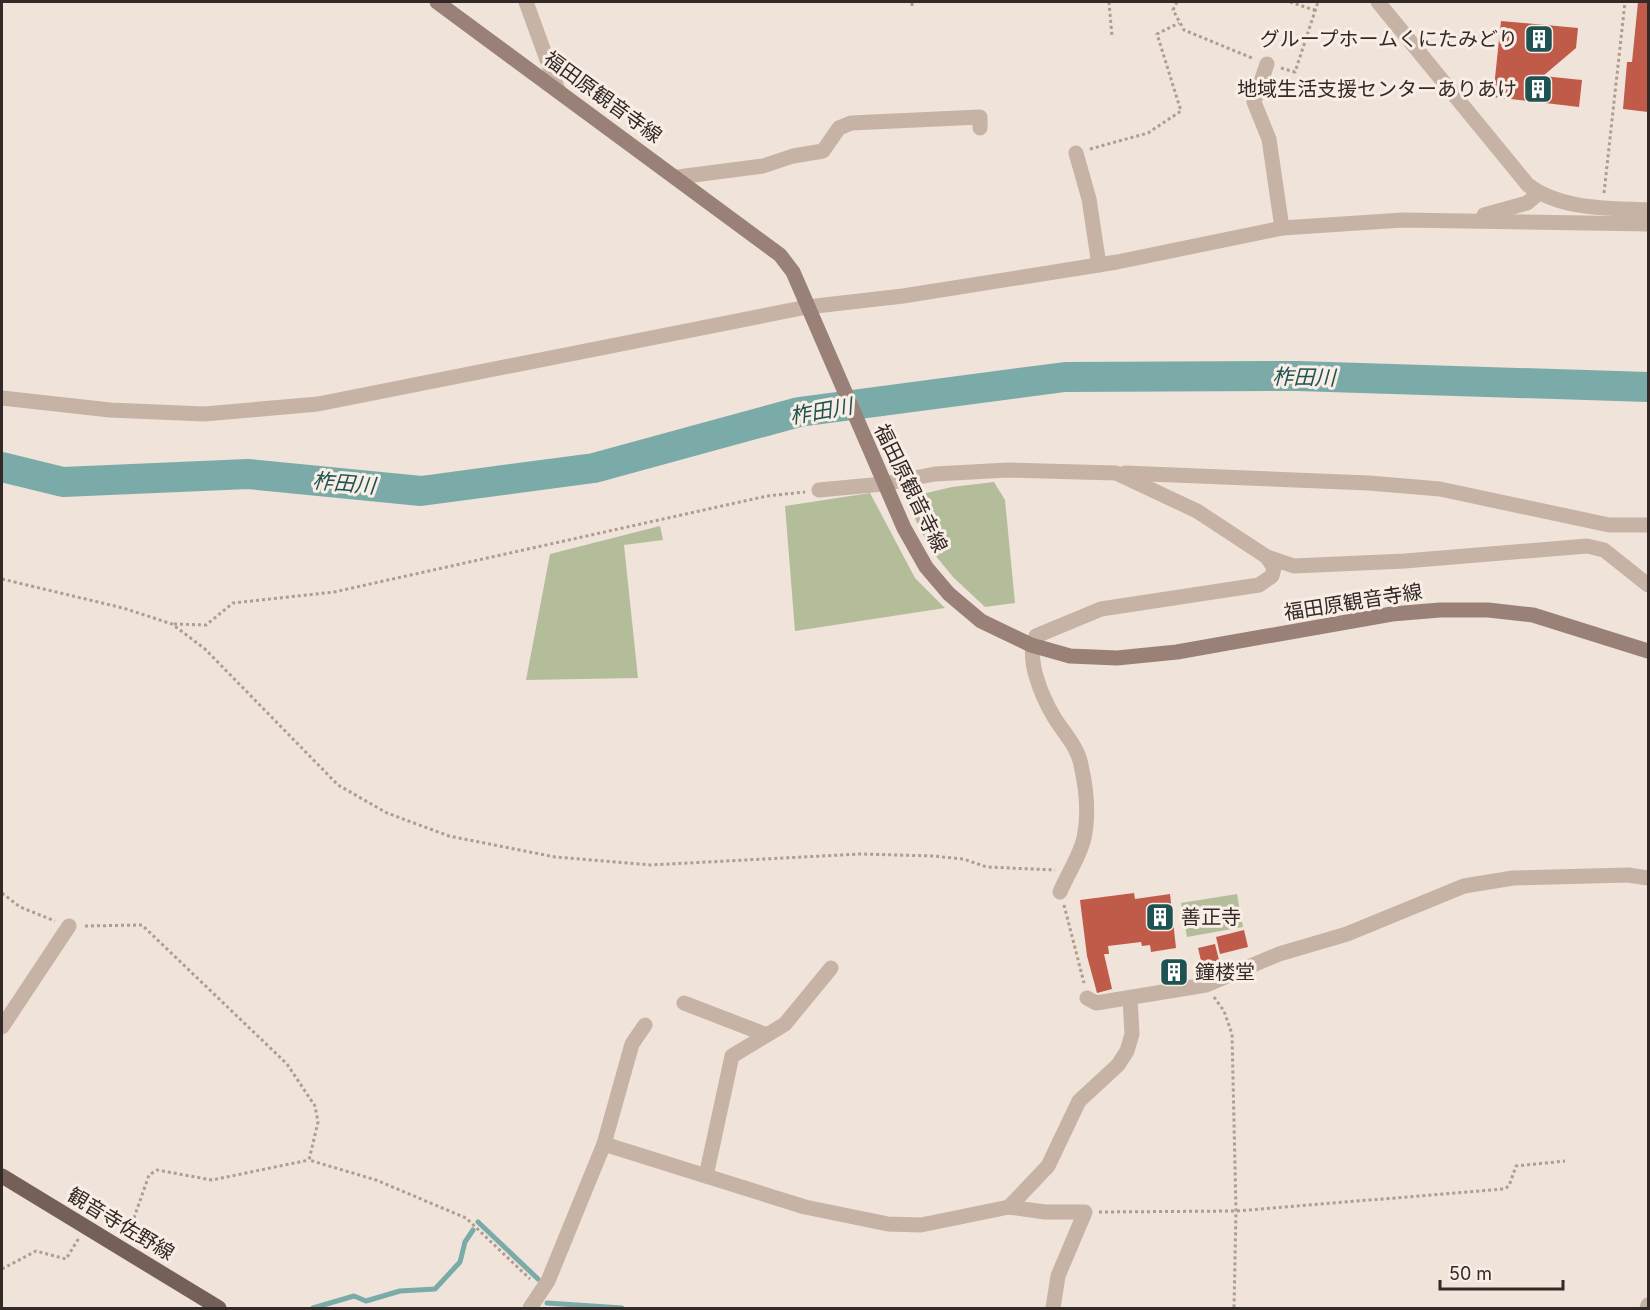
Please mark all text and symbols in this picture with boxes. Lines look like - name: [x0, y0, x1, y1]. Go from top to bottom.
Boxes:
- building icon: グループホームくにたみどり: [1523, 23, 1555, 55]
- place label: グループホームくにたみどり: [1260, 27, 1518, 51]
- street label: 福田原観音寺線: [539, 46, 667, 148]
- building icon: 地域生活支援センターありあけ: [1522, 73, 1554, 105]
- place label: 地域生活支援センターありあけ: [1237, 77, 1517, 101]
- water label: 柞田川: [1272, 364, 1338, 390]
- water label: 柞田川: [788, 393, 856, 429]
- street label: 福田原観音寺線: [870, 420, 952, 556]
- water label: 柞田川: [312, 468, 378, 498]
- street label: 福田原観音寺線: [1282, 579, 1424, 625]
- building icon: 善正寺: [1144, 901, 1176, 933]
- place label: 善正寺: [1181, 905, 1241, 929]
- building icon: 鐘楼堂: [1158, 956, 1190, 988]
- place label: 鐘楼堂: [1195, 960, 1255, 984]
- street label: 観音寺佐野線: [63, 1183, 179, 1265]
- scale bar: [1440, 1253, 1563, 1291]
- text: 50 m: [1449, 1263, 1492, 1284]

